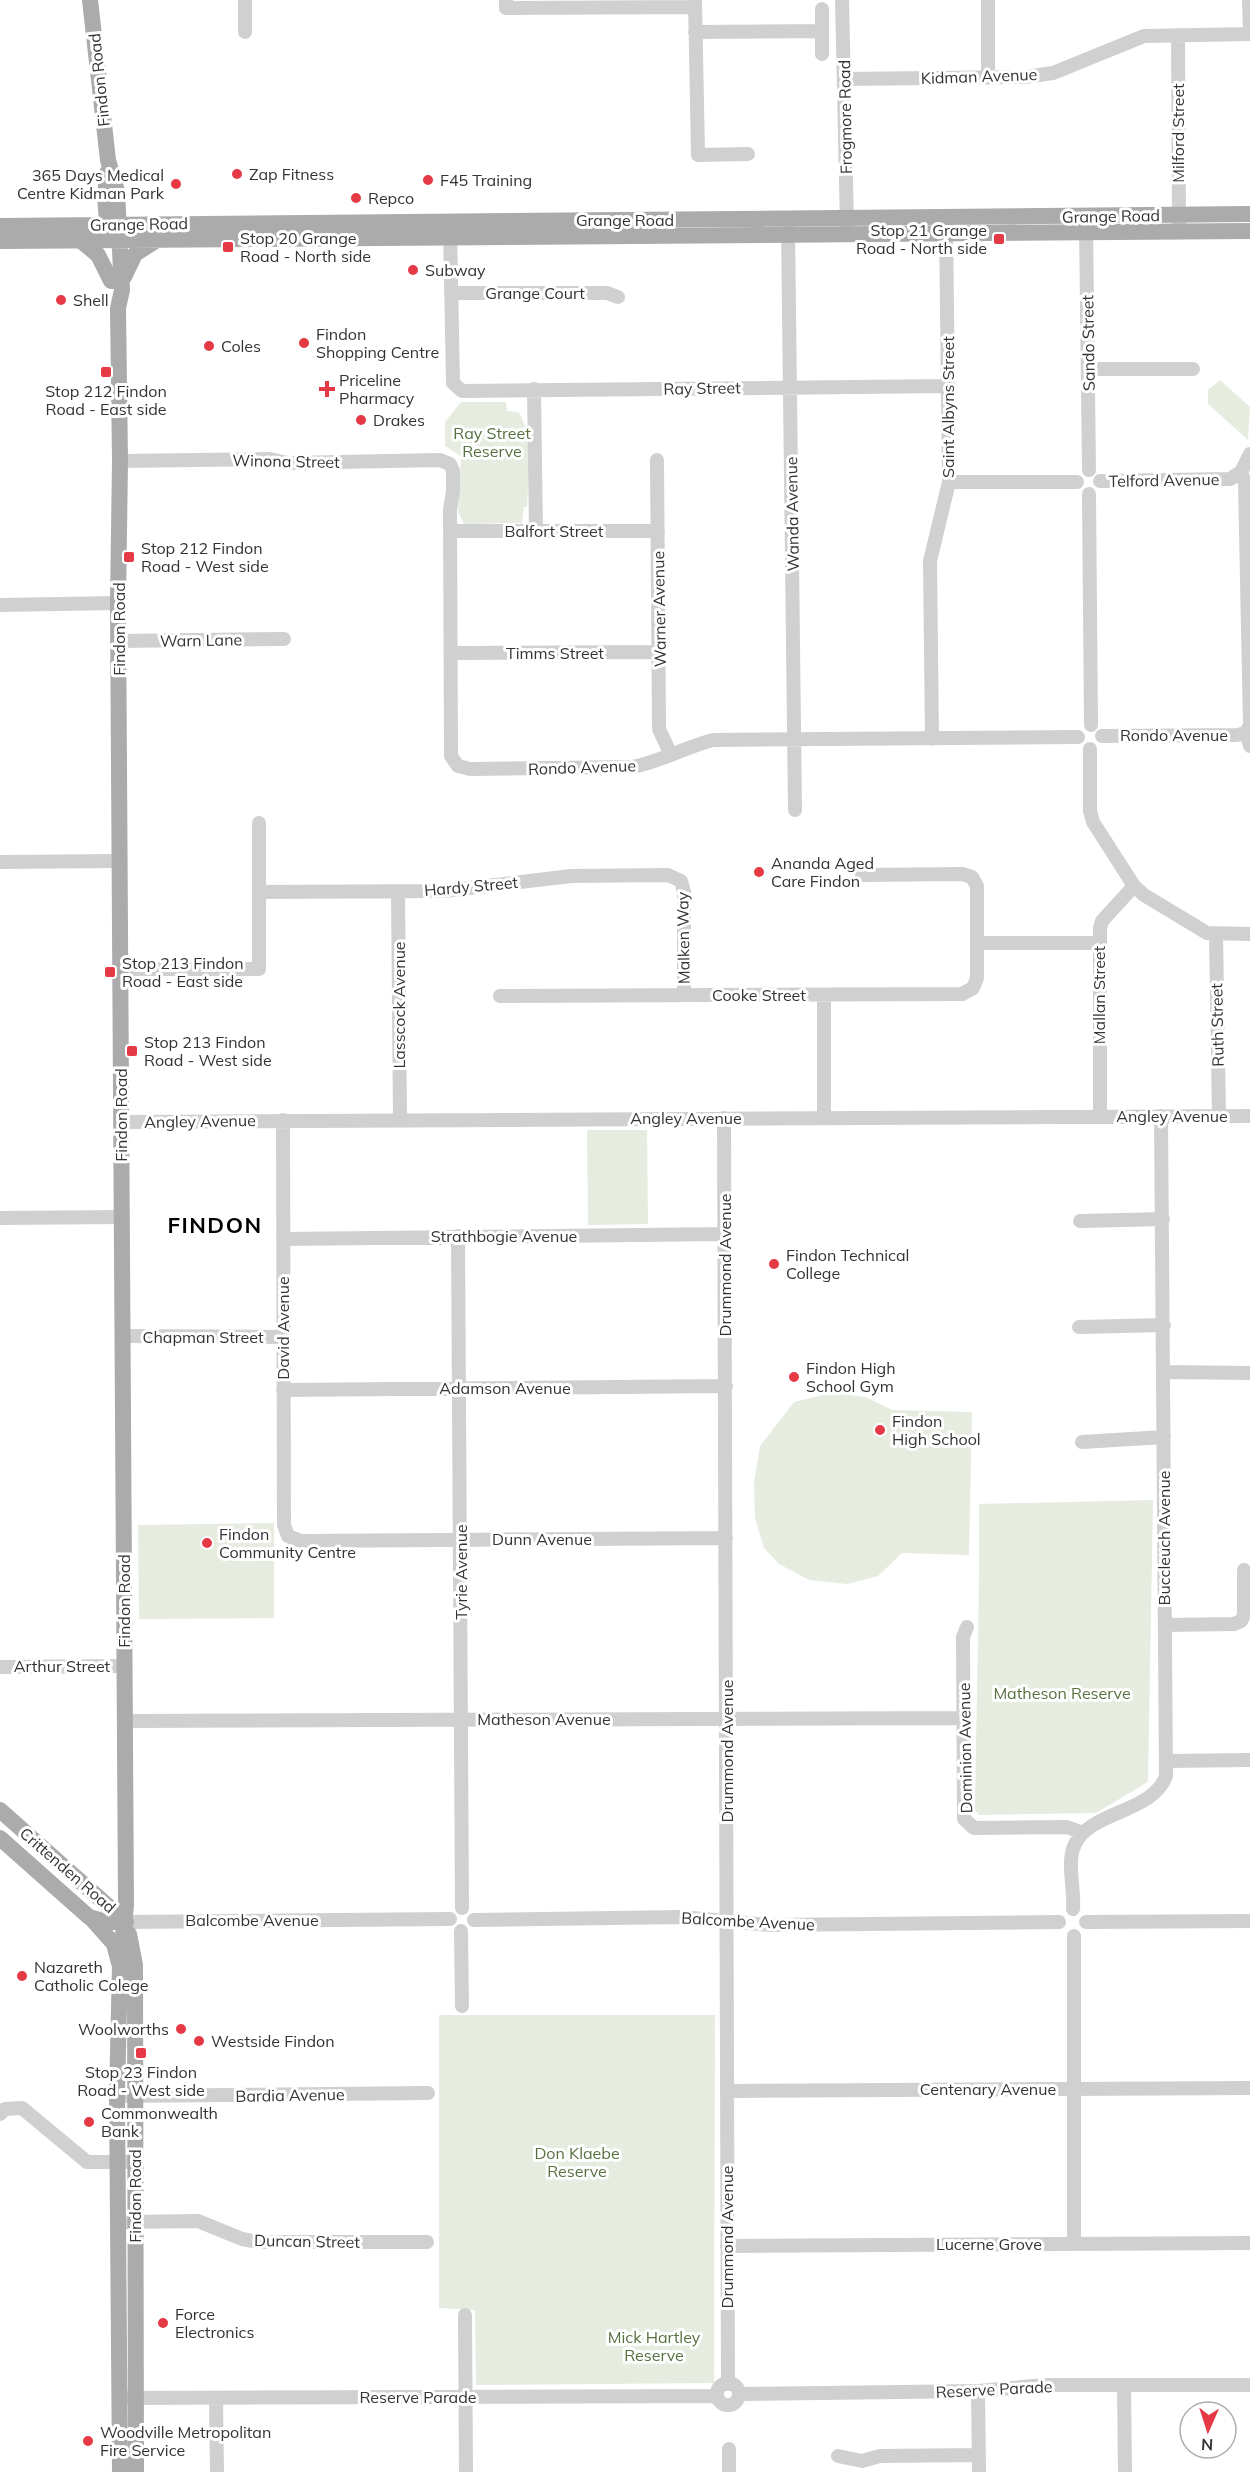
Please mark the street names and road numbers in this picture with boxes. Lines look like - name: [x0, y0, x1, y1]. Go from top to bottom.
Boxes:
- street label: Findon Road: [84, 32, 114, 128]
- street label: Frogmore Road: [834, 60, 856, 174]
- street label: Kidman Avenue: [920, 64, 1038, 88]
- street label: Milford Street: [1168, 83, 1188, 183]
- street label: Grange Road: [1062, 205, 1160, 227]
- street label: Grange Road: [576, 210, 674, 230]
- street label: Grange Road: [90, 213, 188, 235]
- street label: Grange Court: [485, 283, 585, 303]
- street label: Sando Street: [1077, 294, 1099, 391]
- street label: Saint Albyns Street: [938, 336, 958, 478]
- street label: Ray Street: [663, 377, 741, 399]
- street label: Winona Street: [232, 450, 340, 472]
- street label: Wanda Avenue: [781, 456, 803, 572]
- street label: Telford Avenue: [1109, 469, 1219, 491]
- street label: Balfort Street: [505, 521, 604, 541]
- street label: Warner Avenue: [648, 551, 670, 667]
- street label: Findon Road: [109, 582, 129, 676]
- street label: Warn Lane: [160, 629, 242, 651]
- street label: Timms Street: [506, 643, 604, 663]
- street label: Rondo Avenue: [1120, 725, 1228, 745]
- street label: Rondo Avenue: [528, 755, 636, 779]
- street label: Hardy Street: [423, 872, 519, 900]
- street label: Malken Way: [672, 891, 694, 984]
- street label: Lasscock Avenue: [389, 941, 409, 1069]
- street label: Mallan Street: [1089, 945, 1109, 1044]
- street label: Ruth Street: [1206, 983, 1228, 1067]
- street label: Cooke Street: [712, 985, 806, 1005]
- street label: Findon Road: [111, 1068, 131, 1162]
- street label: Angley Avenue: [1116, 1106, 1228, 1126]
- street label: Angley Avenue: [630, 1108, 742, 1128]
- street label: Angley Avenue: [144, 1110, 256, 1132]
- street label: Drummond Avenue: [715, 1193, 735, 1337]
- street label: Strathbogie Avenue: [431, 1226, 577, 1246]
- street label: David Avenue: [273, 1276, 293, 1380]
- street label: Chapman Street: [143, 1327, 264, 1347]
- street label: Adamson Avenue: [439, 1378, 571, 1398]
- street label: Buccleuch Avenue: [1154, 1471, 1174, 1605]
- street label: Tyrie Avenue: [451, 1524, 471, 1620]
- street label: Dunn Avenue: [492, 1529, 592, 1549]
- street label: Findon Road: [114, 1554, 134, 1648]
- street label: Arthur Street: [14, 1656, 111, 1676]
- street label: Drummond Avenue: [717, 1679, 737, 1823]
- street label: Dominion Avenue: [954, 1683, 976, 1813]
- street label: Matheson Avenue: [477, 1709, 611, 1729]
- street label: Crittenden Road: [16, 1823, 120, 1917]
- street label: Balcombe Avenue: [681, 1908, 815, 1934]
- street label: Balcombe Avenue: [185, 1910, 319, 1930]
- street label: Centenary Avenue: [920, 2079, 1056, 2099]
- street label: Bardia Avenue: [235, 2084, 345, 2106]
- street label: Findon Road: [125, 2149, 145, 2243]
- street label: Drummond Avenue: [717, 2165, 737, 2309]
- street label: Duncan Street: [254, 2230, 360, 2252]
- street label: Lucerne Grove: [936, 2234, 1042, 2254]
- street label: Reserve Parade: [935, 2376, 1053, 2402]
- street label: Reserve Parade: [359, 2387, 477, 2407]

